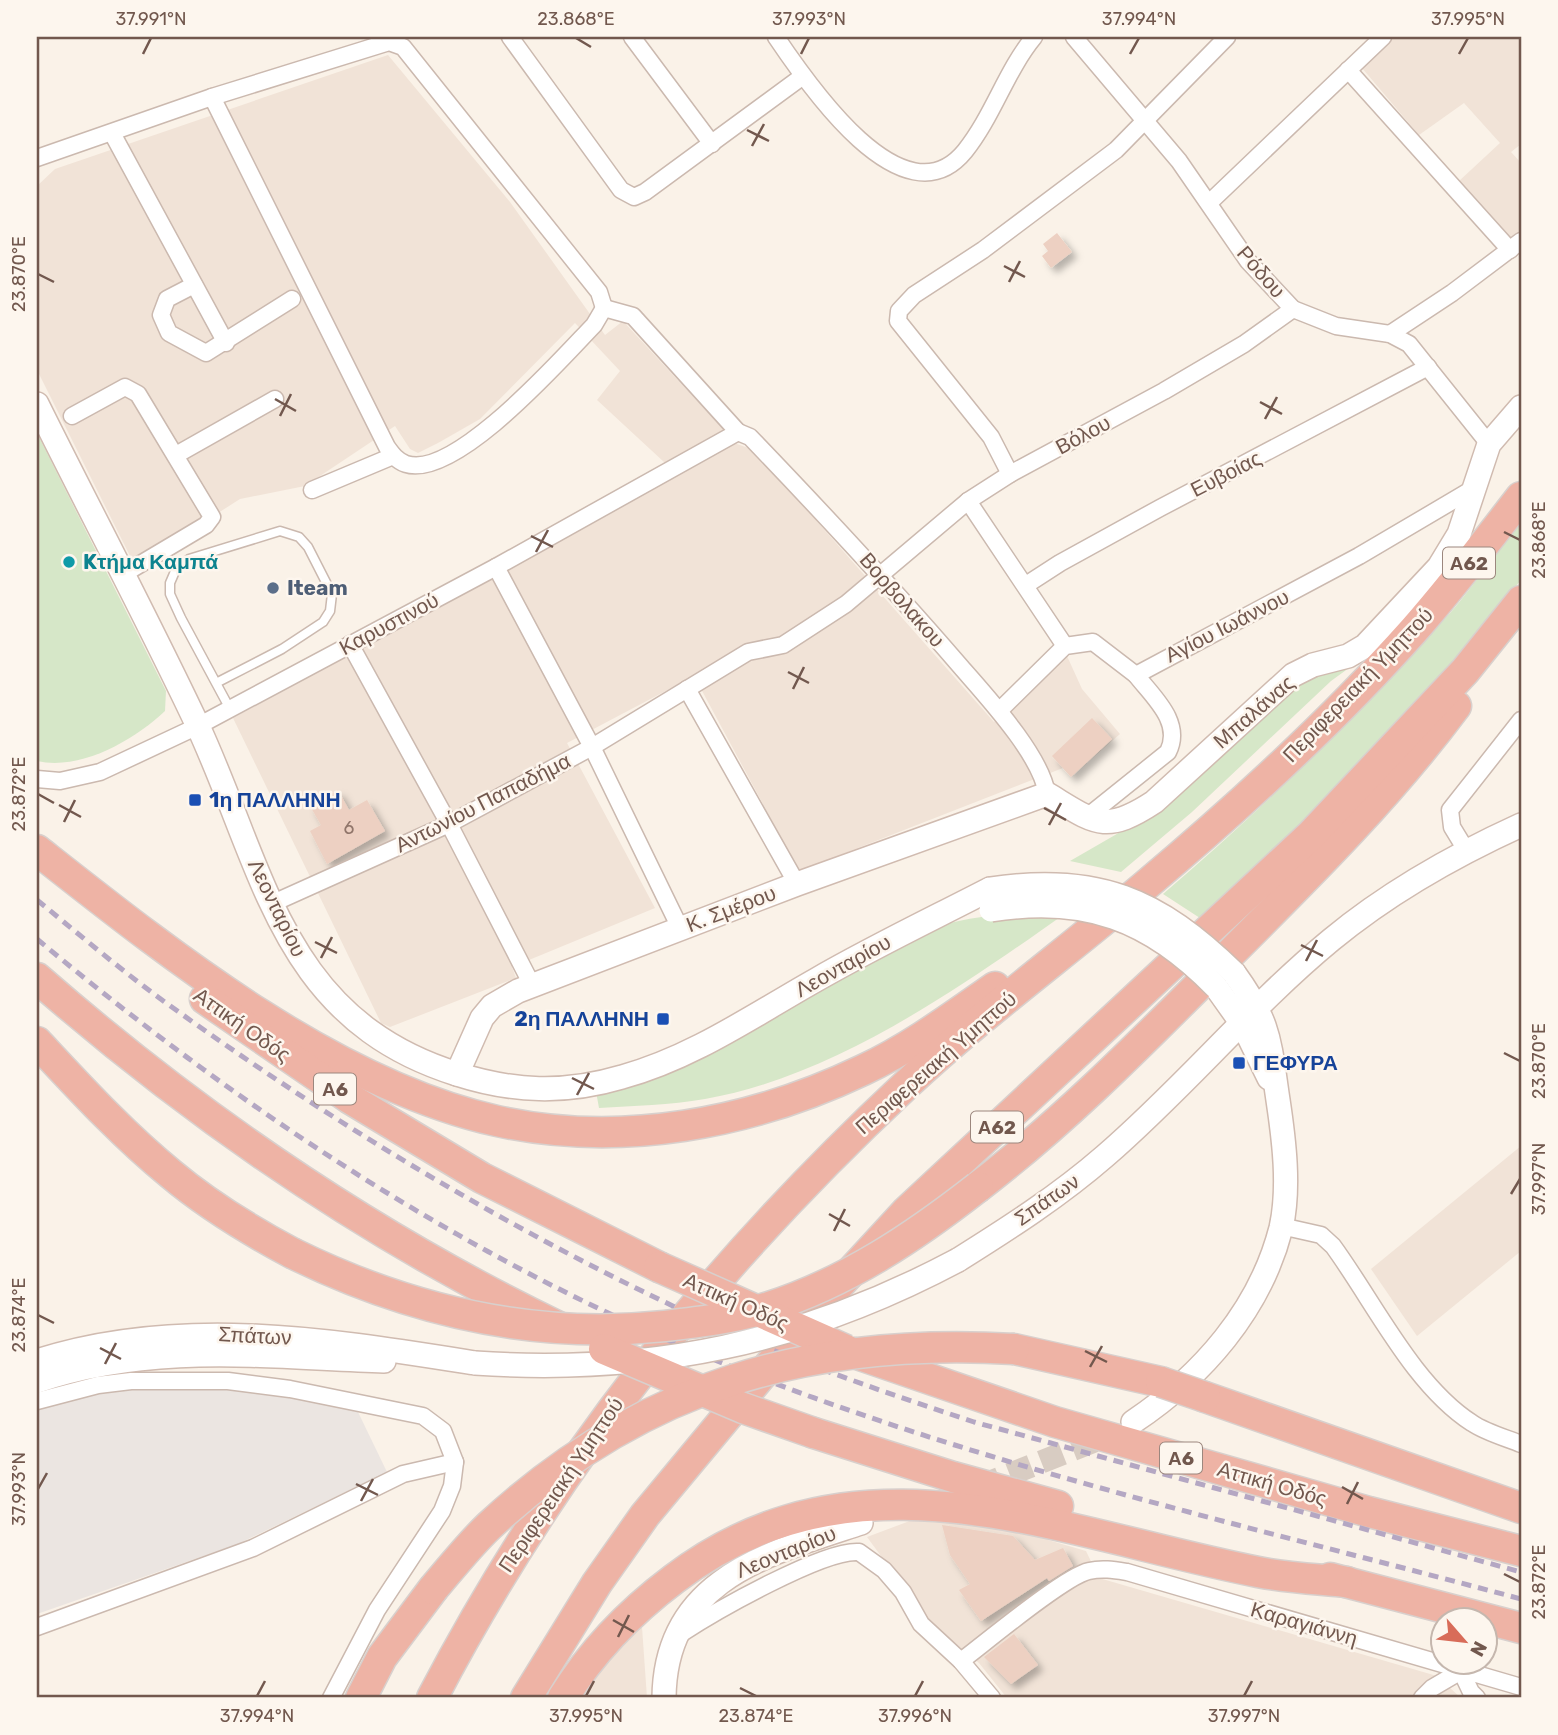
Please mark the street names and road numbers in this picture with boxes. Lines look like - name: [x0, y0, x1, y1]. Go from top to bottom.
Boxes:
- street label: Ρόδου: [1232, 241, 1291, 303]
- street label: Βόλου: [1051, 410, 1115, 459]
- street label: Ευβοίας: [1186, 445, 1265, 502]
- street label: Βορβολακου: [855, 547, 950, 652]
- road number: Α62: [1443, 548, 1495, 578]
- street label: Αγίου Ιωάννου: [1161, 584, 1293, 667]
- street label: Καρυστινού: [335, 587, 443, 660]
- street label: Περιφερειακή Υμηττού: [1277, 602, 1438, 767]
- street label: Μπαλάνας: [1208, 670, 1299, 754]
- street label: Αντωνίου Παπαδήμα: [391, 748, 575, 858]
- street label: Λεονταρίου: [243, 855, 312, 961]
- street label: Κ. Σμέρου: [682, 880, 779, 937]
- street label: Λεονταρίου: [791, 929, 895, 1002]
- street label: Αττική Οδός: [189, 982, 296, 1067]
- street label: Περιφερειακή Υμηττού: [850, 986, 1021, 1139]
- road number: Α6: [314, 1074, 356, 1105]
- road number: Α62: [971, 1112, 1023, 1142]
- street label: Σπάτων: [1010, 1168, 1084, 1231]
- street label: Αττική Οδός: [680, 1267, 793, 1336]
- street label: Σπάτων: [218, 1321, 292, 1350]
- street label: Περιφερειακή Υμηττού: [493, 1393, 628, 1577]
- road number: Α6: [1160, 1442, 1202, 1474]
- street label: Αττική Οδός: [1215, 1456, 1330, 1511]
- street label: Λεονταρίου: [732, 1520, 839, 1583]
- street label: Καραγιάννη: [1248, 1596, 1360, 1651]

